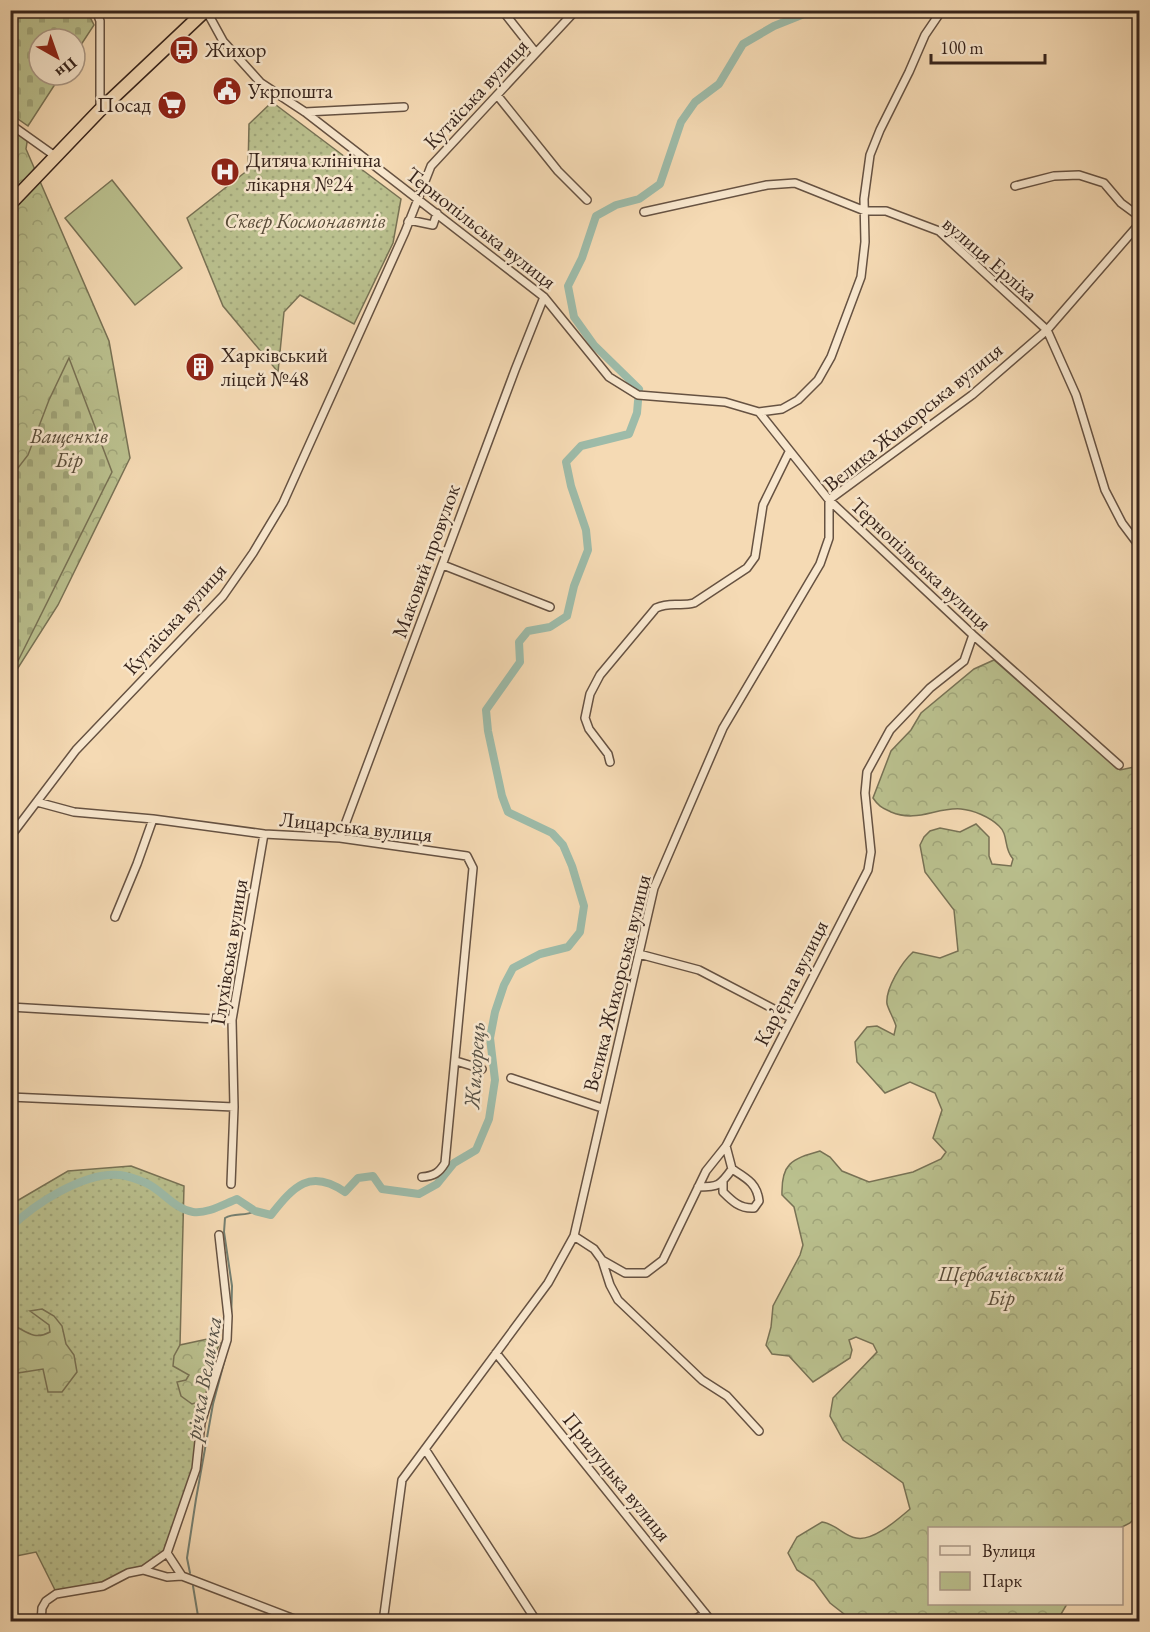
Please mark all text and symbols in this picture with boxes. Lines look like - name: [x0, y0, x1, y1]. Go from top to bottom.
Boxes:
- north arrow: [27, 27, 87, 87]
- scale bar: [931, 27, 1045, 65]
- street label: Кутаїська вулиця: [417, 33, 534, 155]
- bus stop icon: Жихор: [168, 34, 200, 66]
- place label: Жихор: [204, 36, 267, 63]
- text: 100 m: [940, 36, 984, 59]
- text: Пн: [51, 53, 81, 83]
- public building icon: Укрпошта: [211, 75, 243, 107]
- place label: Укрпошта: [247, 77, 334, 104]
- supermarket icon: Посад: [156, 89, 188, 121]
- place label: Посад: [97, 91, 151, 118]
- place label: Дитяча клінічна лікарня №24: [246, 146, 382, 197]
- hospital icon: Дитяча клінічна лікарня №24: [209, 156, 241, 188]
- street label: Тернопільська вулиця: [401, 160, 562, 295]
- park label: Сквер Космонавтів: [224, 207, 386, 234]
- street label: вулиця Ерліха: [937, 210, 1044, 308]
- street label: Велика Жихорська вулиця: [818, 336, 1008, 497]
- place label: Харківський ліцей №48: [220, 341, 328, 392]
- building icon: Харківський ліцей №48: [184, 351, 216, 383]
- park label: Ващенків Бір: [29, 422, 108, 473]
- street label: Маковий провулок: [385, 480, 466, 641]
- street label: Тернопільська вулиця: [845, 491, 998, 636]
- street label: Кутаїська вулиця: [117, 557, 232, 680]
- street label: Лицарська вулиця: [278, 805, 434, 848]
- street label: Велика Жихорська вулиця: [576, 871, 657, 1094]
- street label: Глухівська вулиця: [204, 877, 253, 1027]
- street label: Кар’єрна вулиця: [747, 915, 834, 1050]
- water label: Жихорець: [457, 1021, 492, 1111]
- park label: Щербачівський Бір: [937, 1260, 1065, 1311]
- water label: річка Величка: [178, 1314, 229, 1445]
- street label: Прилуцька вулиця: [557, 1407, 678, 1547]
- legend: [928, 1527, 1123, 1605]
- text: Вулиця: [982, 1539, 1035, 1562]
- text: Парк: [982, 1569, 1022, 1592]

